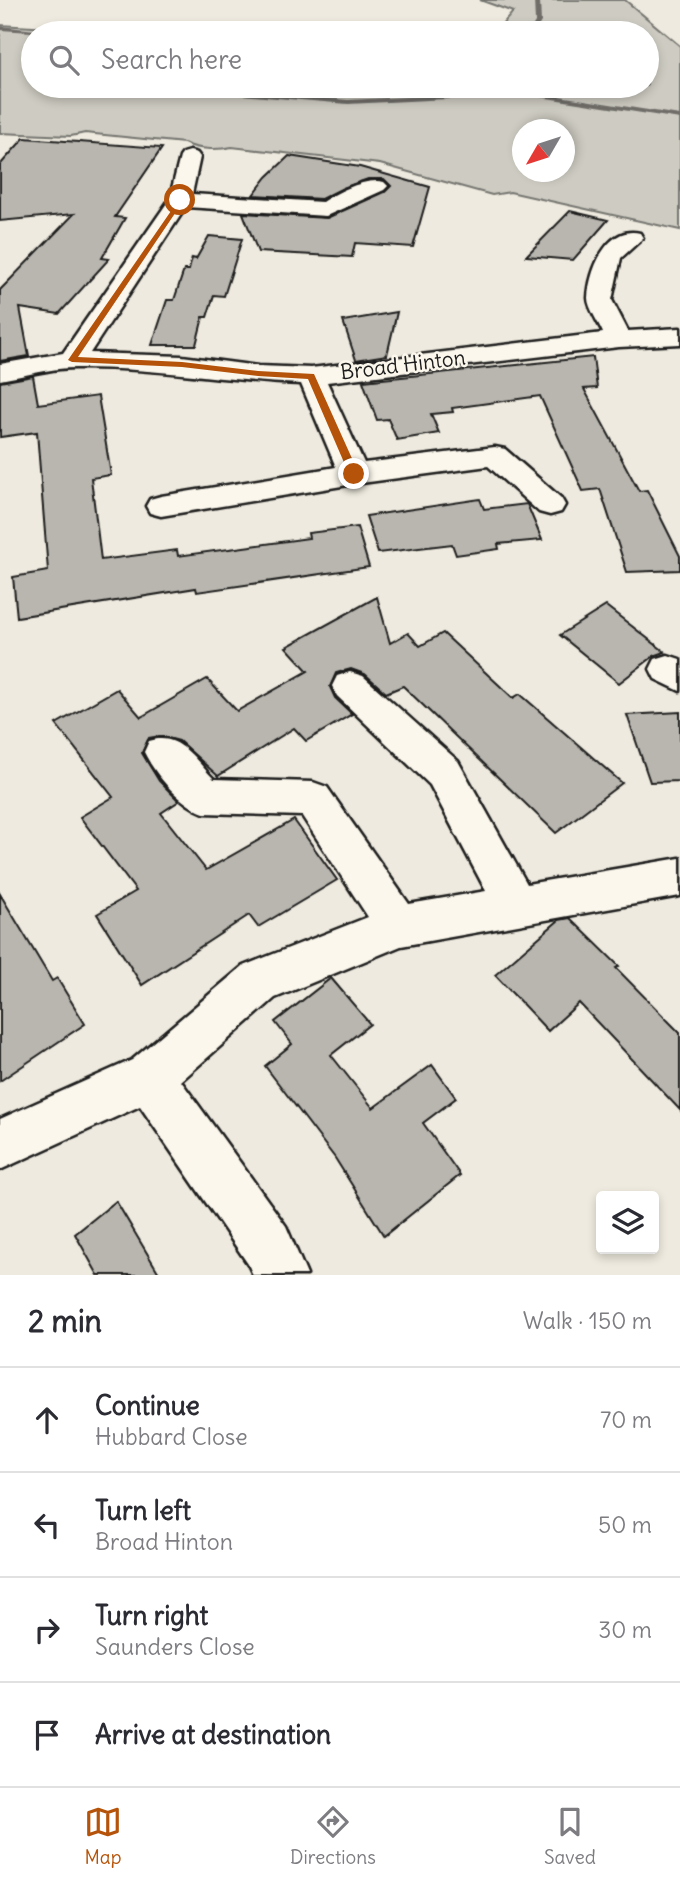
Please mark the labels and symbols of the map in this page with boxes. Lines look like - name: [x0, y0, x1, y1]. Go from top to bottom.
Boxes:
- north arrow: [512, 119, 575, 182]
- route start: [164, 184, 195, 215]
- street label: Broad Hinton: [339, 343, 467, 386]
- route end: [338, 458, 369, 489]

